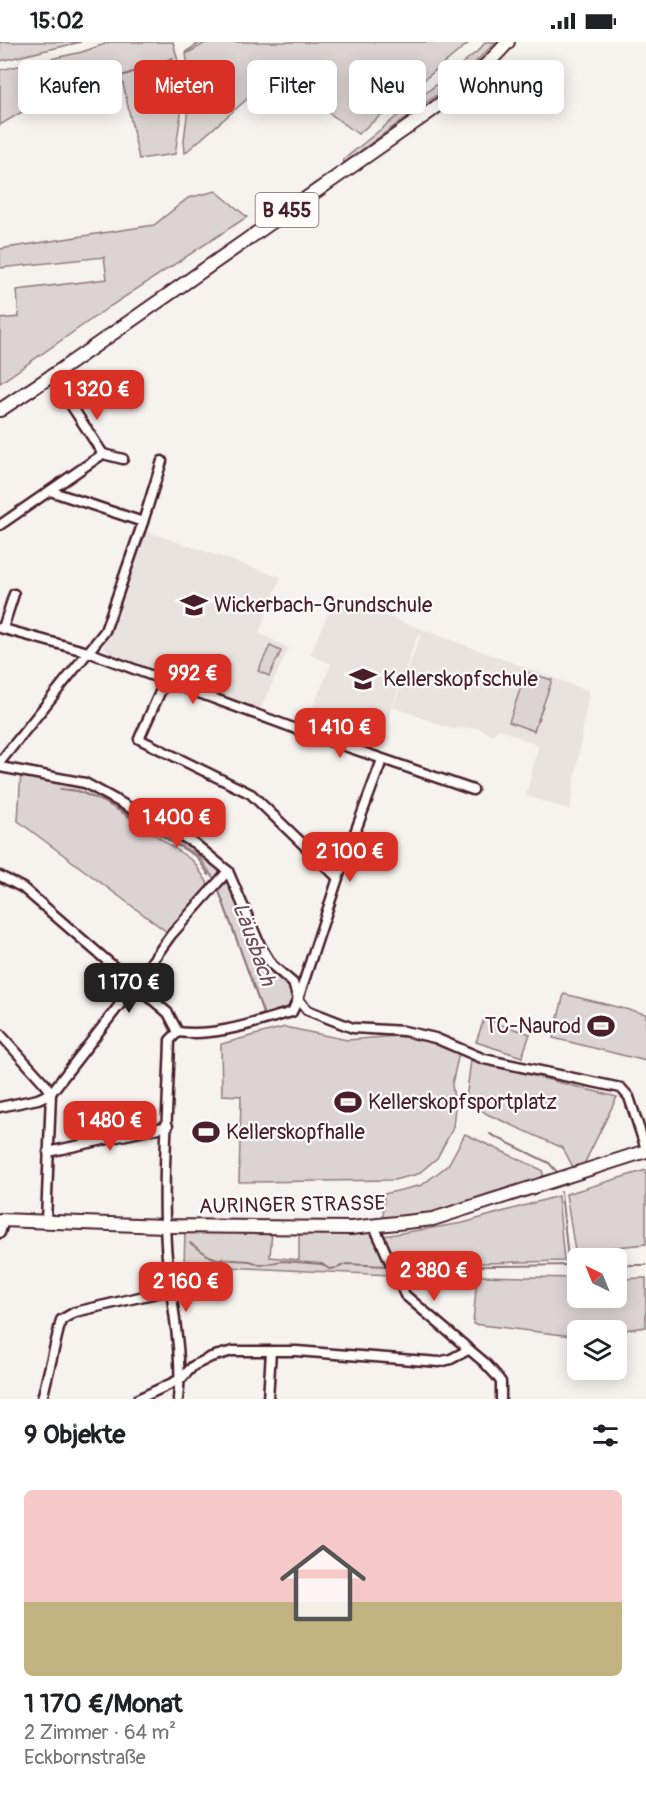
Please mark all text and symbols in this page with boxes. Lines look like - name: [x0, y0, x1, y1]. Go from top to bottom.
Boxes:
- text: 15:02: [30, 7, 84, 35]
- chip: Kaufen: [18, 60, 122, 114]
- chip: Mieten: [134, 60, 235, 114]
- chip: Filter: [247, 60, 337, 114]
- chip: Neu: [349, 60, 426, 114]
- chip: Wohnung: [438, 60, 564, 114]
- road number: B 455: [256, 193, 318, 227]
- pin: 1 320 €: [42, 370, 152, 421]
- text: 1 320 €: [64, 377, 130, 402]
- school or university icon: Wickerbach-Grundschule: [179, 590, 209, 620]
- place label: Wickerbach-Grundschule: [214, 592, 433, 619]
- pin: 992 €: [151, 654, 235, 705]
- text: 992 €: [168, 661, 218, 686]
- school or university icon: Kellerskopfschule: [348, 664, 378, 694]
- place label: Kellerskopfschule: [383, 666, 538, 693]
- pin: 1 410 €: [285, 708, 395, 759]
- text: 1 410 €: [309, 715, 371, 740]
- pin: 1 400 €: [122, 798, 232, 849]
- text: 1 400 €: [143, 805, 211, 830]
- pin: 2 100 €: [295, 832, 405, 883]
- text: 2 100 €: [316, 839, 384, 864]
- water label: Läusbach: [226, 899, 282, 991]
- pin: 1 170 €: [74, 963, 184, 1014]
- text: 1 170 €: [98, 970, 160, 995]
- sports icon: TC-Naurod: [586, 1011, 616, 1041]
- place label: TC-Naurod: [485, 1013, 581, 1040]
- sports icon: Kellerskopfsportplatz: [333, 1087, 363, 1117]
- place label: Kellerskopfsportplatz: [368, 1089, 557, 1116]
- pin: 1 480 €: [55, 1101, 165, 1152]
- text: 1 480 €: [77, 1108, 143, 1133]
- sports icon: Kellerskopfhalle: [191, 1117, 221, 1147]
- place label: Kellerskopfhalle: [226, 1119, 366, 1146]
- street label: AURINGER STRASSE: [199, 1190, 386, 1220]
- north arrow: [567, 1248, 627, 1308]
- map controls: [567, 1248, 627, 1380]
- pin: 2 380 €: [379, 1251, 489, 1302]
- text: 2 380 €: [400, 1258, 468, 1283]
- pin: 2 160 €: [131, 1262, 241, 1313]
- text: 2 160 €: [153, 1269, 219, 1294]
- button: layers: [567, 1320, 627, 1380]
- text: 9 Objekte: [24, 1419, 125, 1451]
- icon: filters: [589, 1419, 622, 1452]
- icon: home: [269, 1529, 377, 1637]
- text: 1 170 €/Monat: [24, 1688, 183, 1720]
- text: 2 Zimmer · 64 m²: [24, 1720, 176, 1745]
- text: Eckbornstraße: [24, 1745, 146, 1770]

